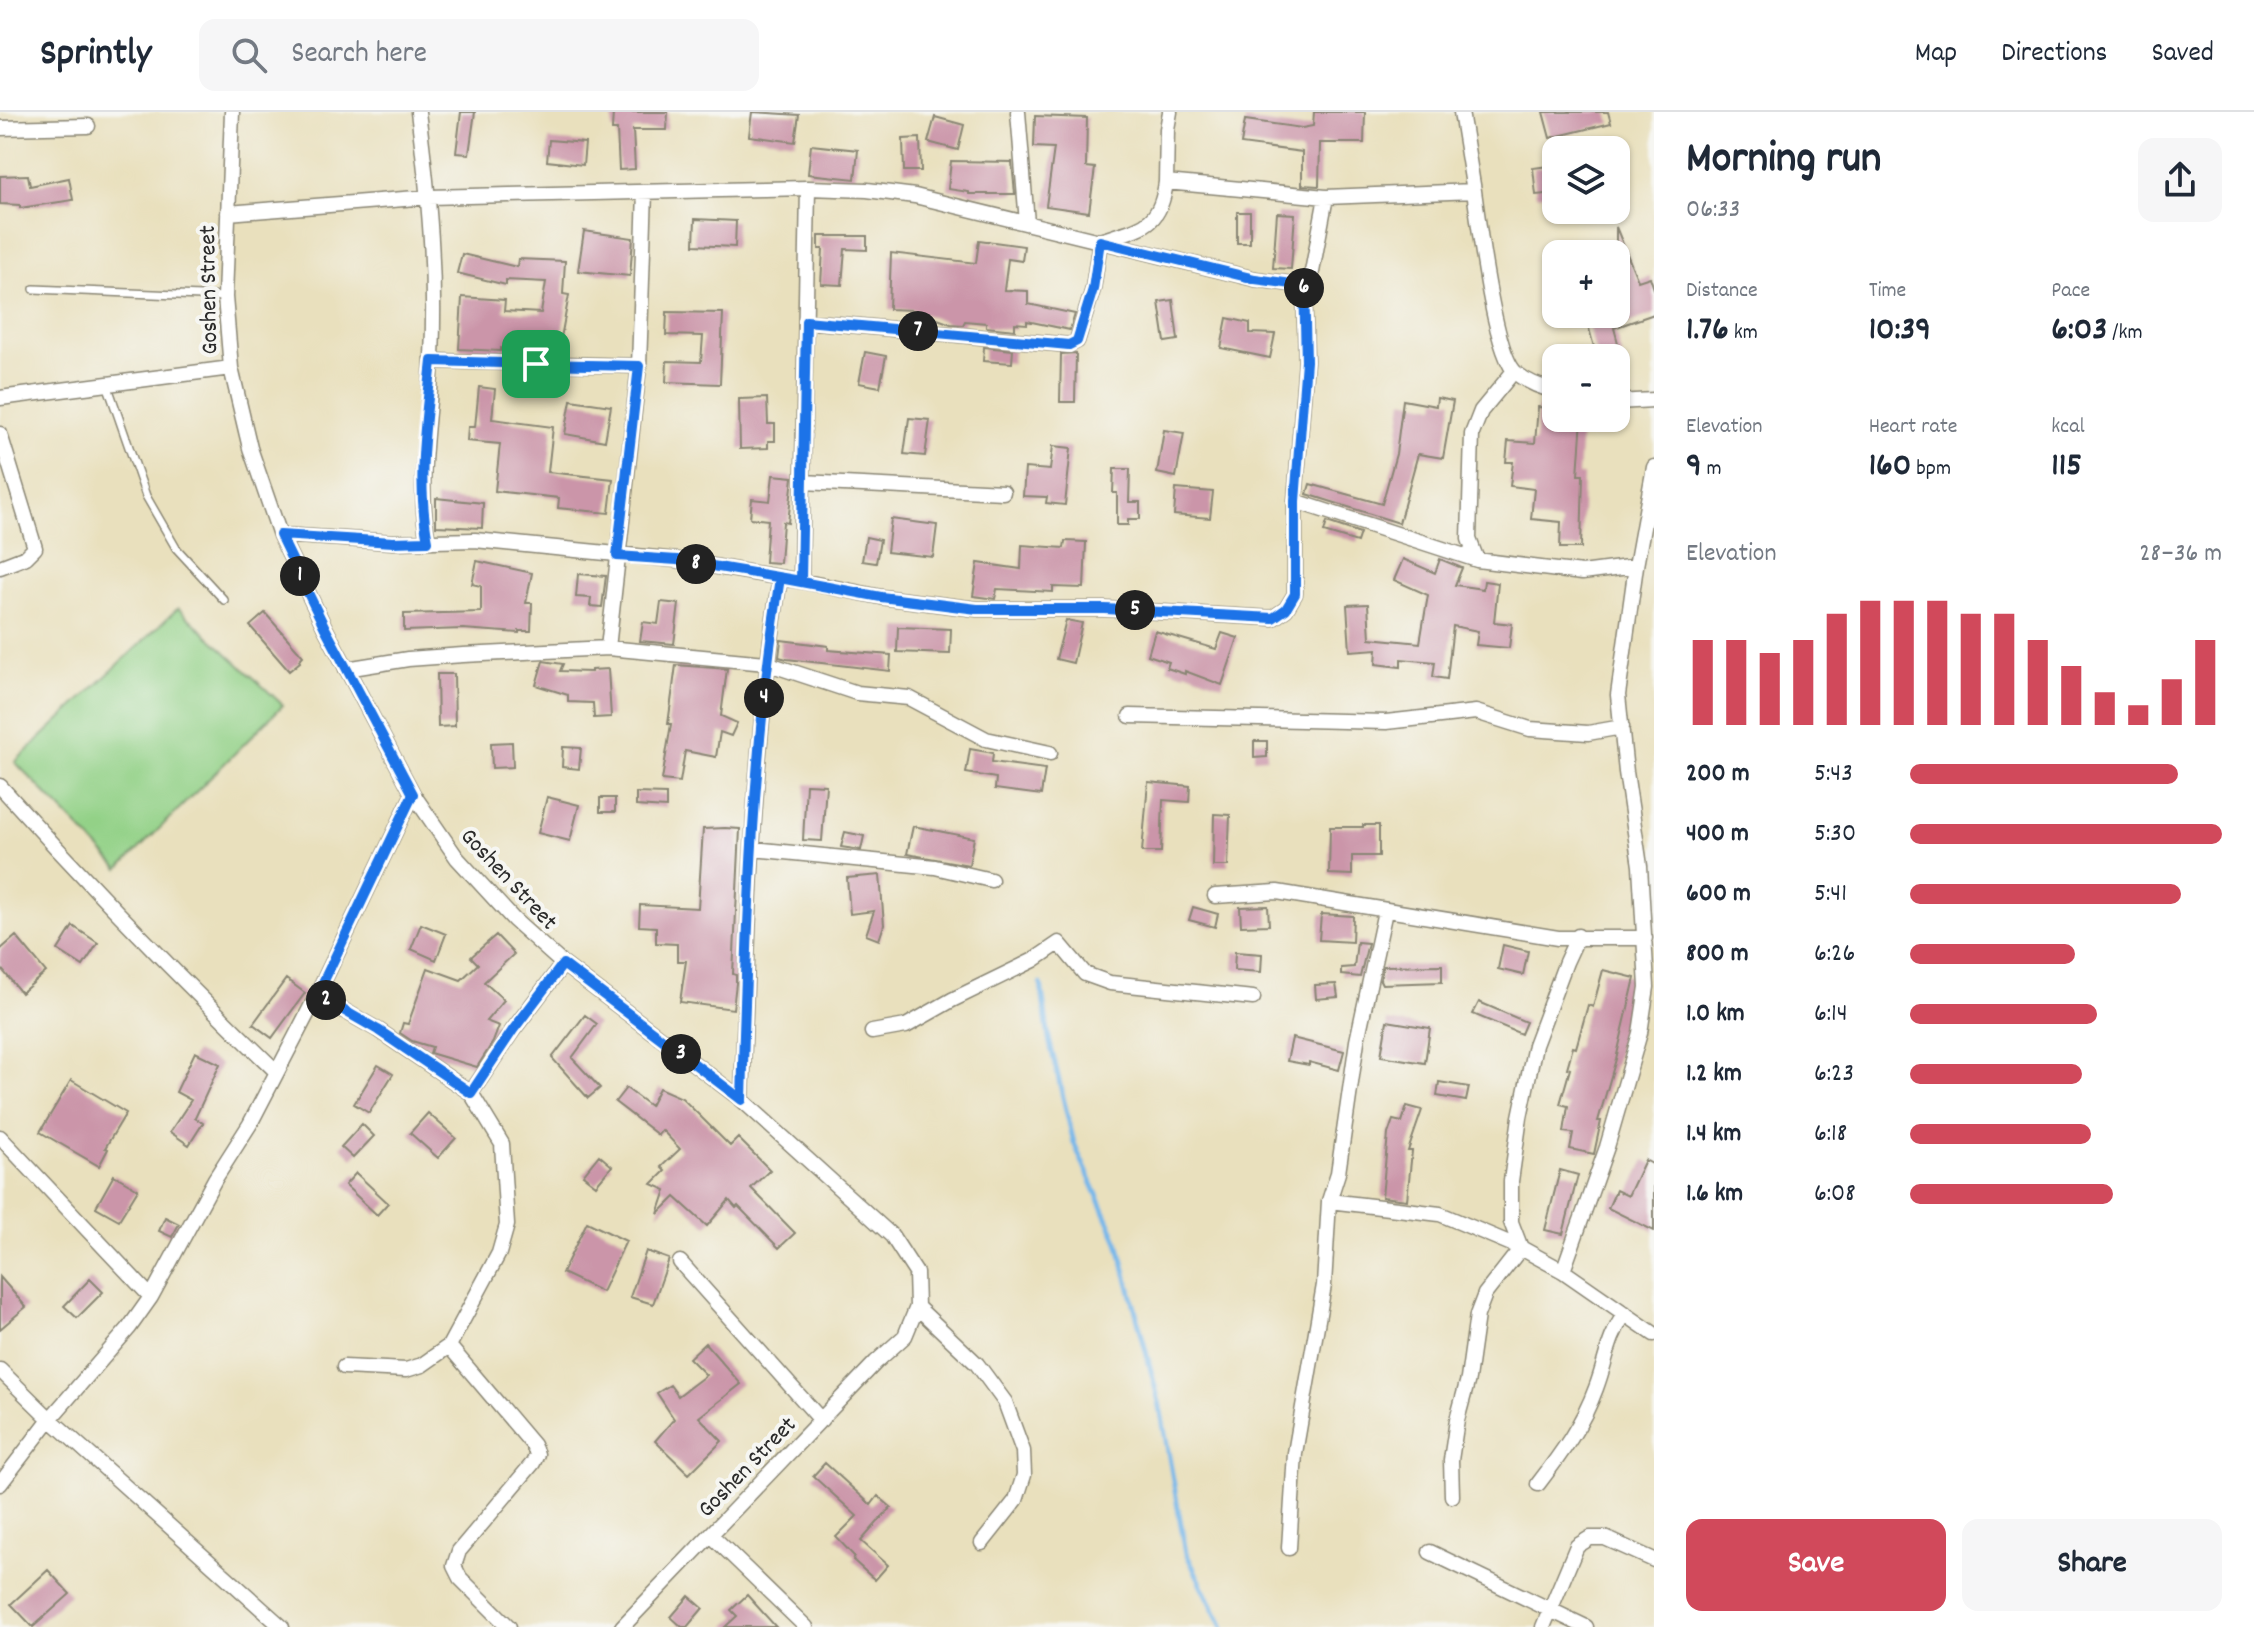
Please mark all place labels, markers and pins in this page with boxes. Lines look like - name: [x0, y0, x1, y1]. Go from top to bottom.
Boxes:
- pin: 6: [1284, 268, 1324, 308]
- pin: 7: [898, 311, 938, 351]
- pin: [502, 330, 570, 398]
- pin: 8: [676, 544, 716, 584]
- pin: 1: [280, 556, 320, 596]
- pin: 5: [1115, 590, 1155, 630]
- pin: 4: [744, 678, 784, 718]
- pin: 2: [306, 980, 346, 1020]
- pin: 3: [661, 1034, 701, 1074]

